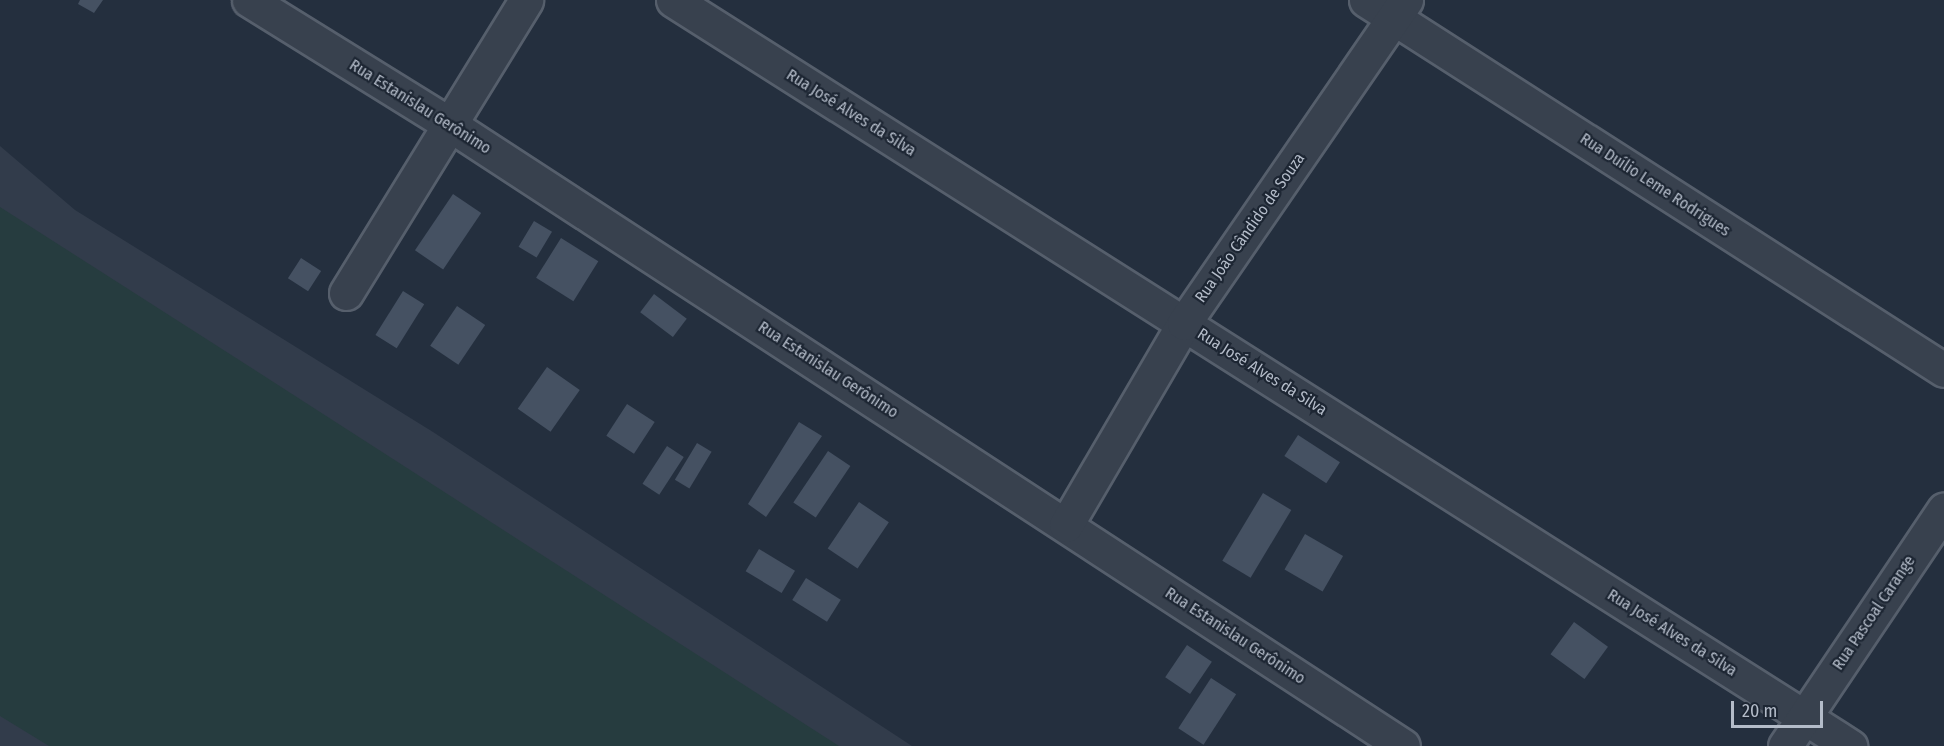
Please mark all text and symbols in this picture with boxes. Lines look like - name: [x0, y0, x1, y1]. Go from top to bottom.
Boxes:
- street label: Rua Estanislau Gerônimo: [346, 56, 494, 158]
- street label: Rua José Alves da Silva: [783, 65, 919, 161]
- street label: Rua Duílio Leme Rodrigues: [1576, 129, 1734, 241]
- street label: Rua João Cândido de Souza: [1191, 150, 1309, 306]
- street label: Rua Estanislau Gerônimo: [754, 318, 902, 422]
- street label: Rua José Alves da Silva: [1194, 324, 1330, 420]
- street label: Rua Pascoal Carange: [1829, 552, 1919, 674]
- street label: Rua Estanislau Gerônimo: [1161, 584, 1309, 688]
- street label: Rua José Alves da Silva: [1604, 585, 1740, 681]
- scale bar: [1734, 689, 1826, 727]
- text: 20 m: [1742, 700, 1777, 722]

